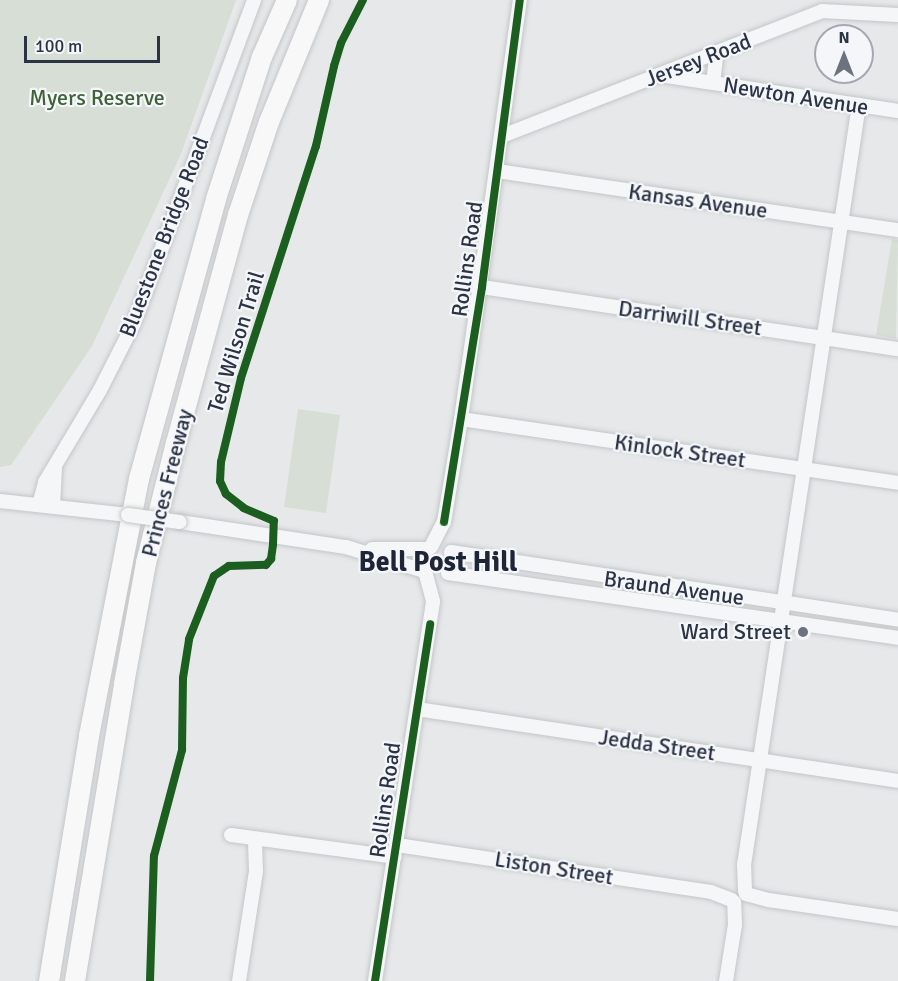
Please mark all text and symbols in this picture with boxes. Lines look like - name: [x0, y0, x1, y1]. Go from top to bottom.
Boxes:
- scale bar: [27, 24, 164, 62]
- north arrow: [814, 24, 874, 84]
- street label: Jersey Road: [641, 28, 755, 92]
- text: N: [838, 28, 850, 48]
- text: 100 m: [35, 35, 82, 57]
- street label: Newton Avenue: [722, 72, 870, 120]
- park label: Myers Reserve: [29, 85, 165, 111]
- street label: Bluestone Bridge Road: [114, 133, 214, 341]
- street label: Kansas Avenue: [627, 178, 769, 224]
- street label: Rollins Road: [446, 200, 488, 318]
- street label: Ted Wilson Trail: [202, 268, 270, 416]
- street label: Darriwill Street: [617, 295, 763, 341]
- street label: Princes Freeway: [136, 406, 198, 560]
- street label: Kinlock Street: [613, 429, 747, 473]
- district label: Bell Post Hill: [359, 545, 517, 579]
- street label: Braund Avenue: [602, 565, 746, 611]
- place label: Ward Street: [680, 619, 791, 645]
- marker: Ward Street: [796, 625, 810, 639]
- street label: Jedda Street: [597, 724, 717, 766]
- street label: Rollins Road: [364, 741, 406, 859]
- street label: Liston Street: [493, 846, 615, 890]

